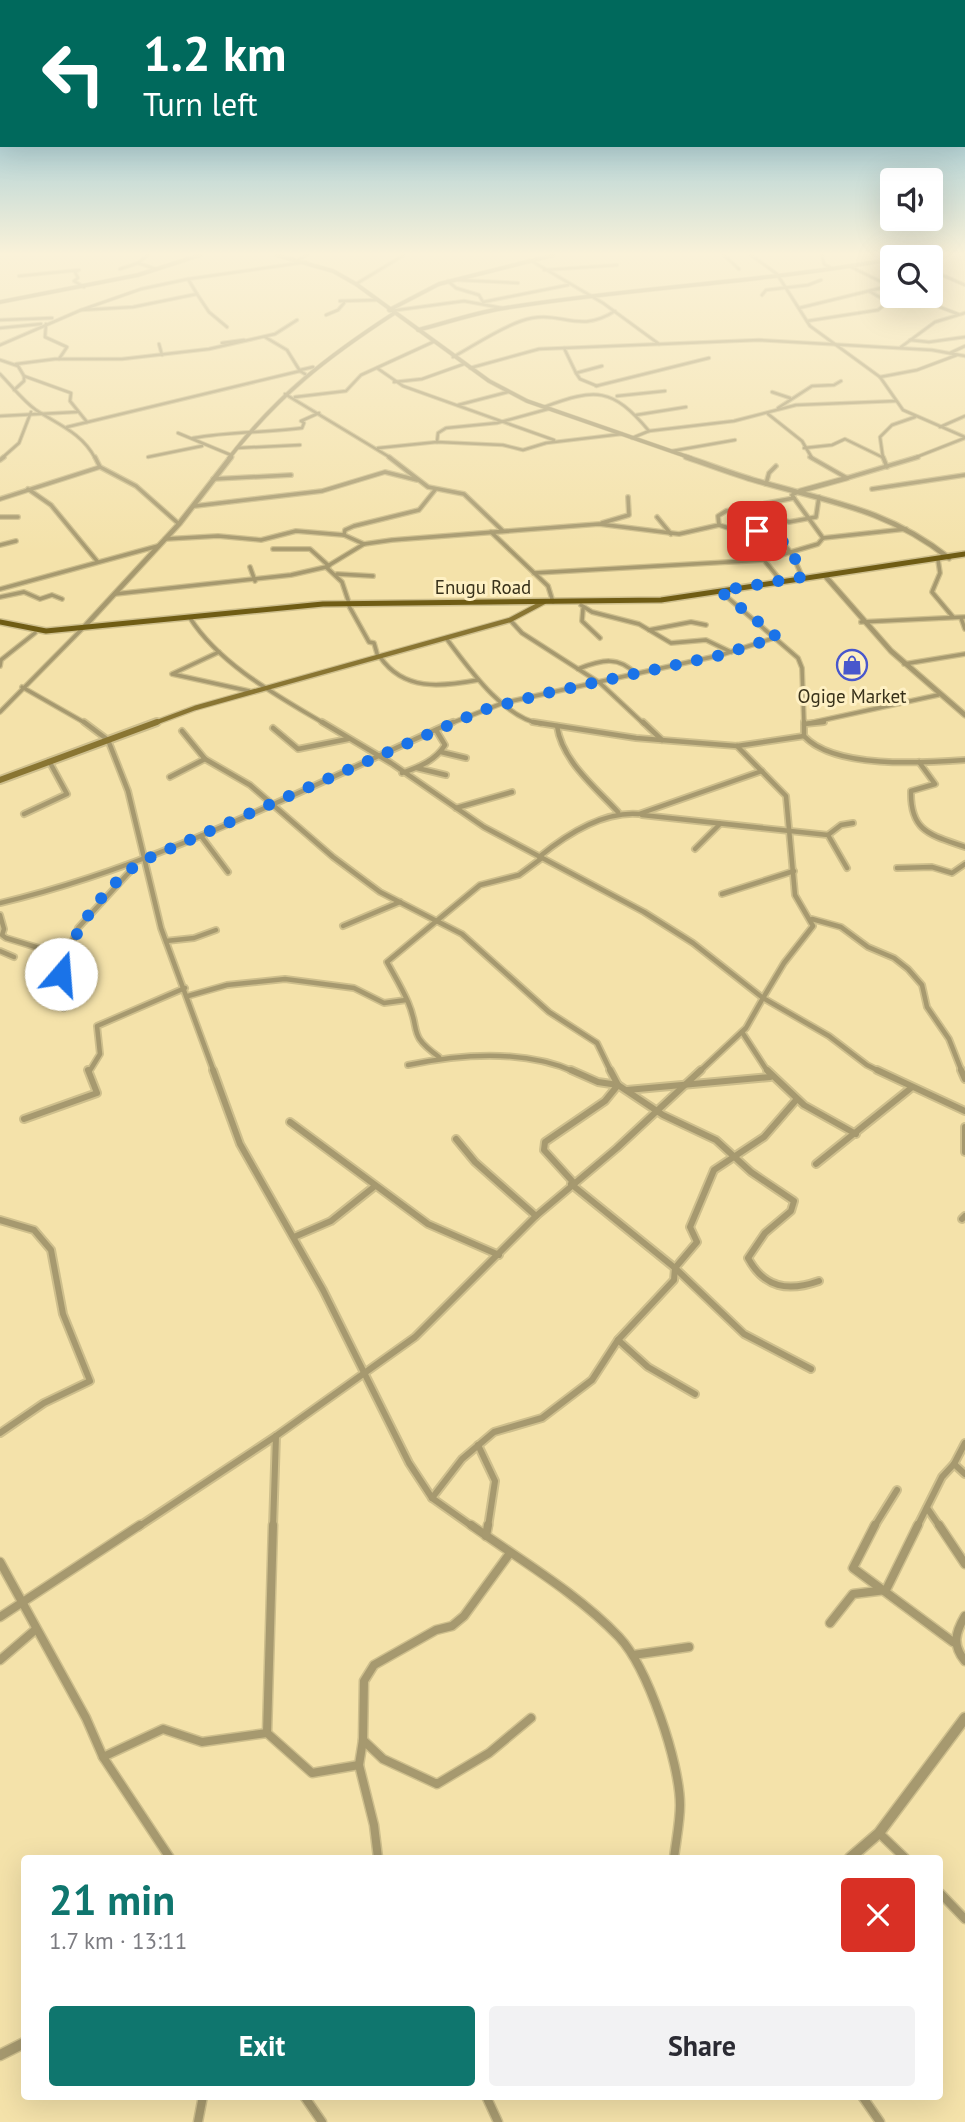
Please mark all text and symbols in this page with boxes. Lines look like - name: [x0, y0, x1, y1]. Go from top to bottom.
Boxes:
- text: 1.2 km: [143, 21, 287, 85]
- icon: left: [28, 28, 119, 119]
- text: Turn left: [143, 83, 258, 125]
- map controls: [880, 168, 943, 308]
- button: sound: [880, 168, 943, 231]
- button: search: [880, 245, 943, 308]
- pin: [727, 501, 787, 561]
- icon: arrive: [738, 512, 776, 550]
- street label: Enugu Road: [435, 575, 531, 599]
- shop icon: Ogige Market: [835, 648, 869, 682]
- place label: Ogige Market: [797, 684, 907, 708]
- position arrow: [24, 937, 98, 1011]
- text: 21 min: [49, 1872, 175, 1927]
- button: close: [841, 1878, 915, 1952]
- text: 1.7 km · 13:11: [49, 1926, 187, 1955]
- button: Exit: [49, 2006, 475, 2086]
- button: Share: [489, 2006, 915, 2086]

